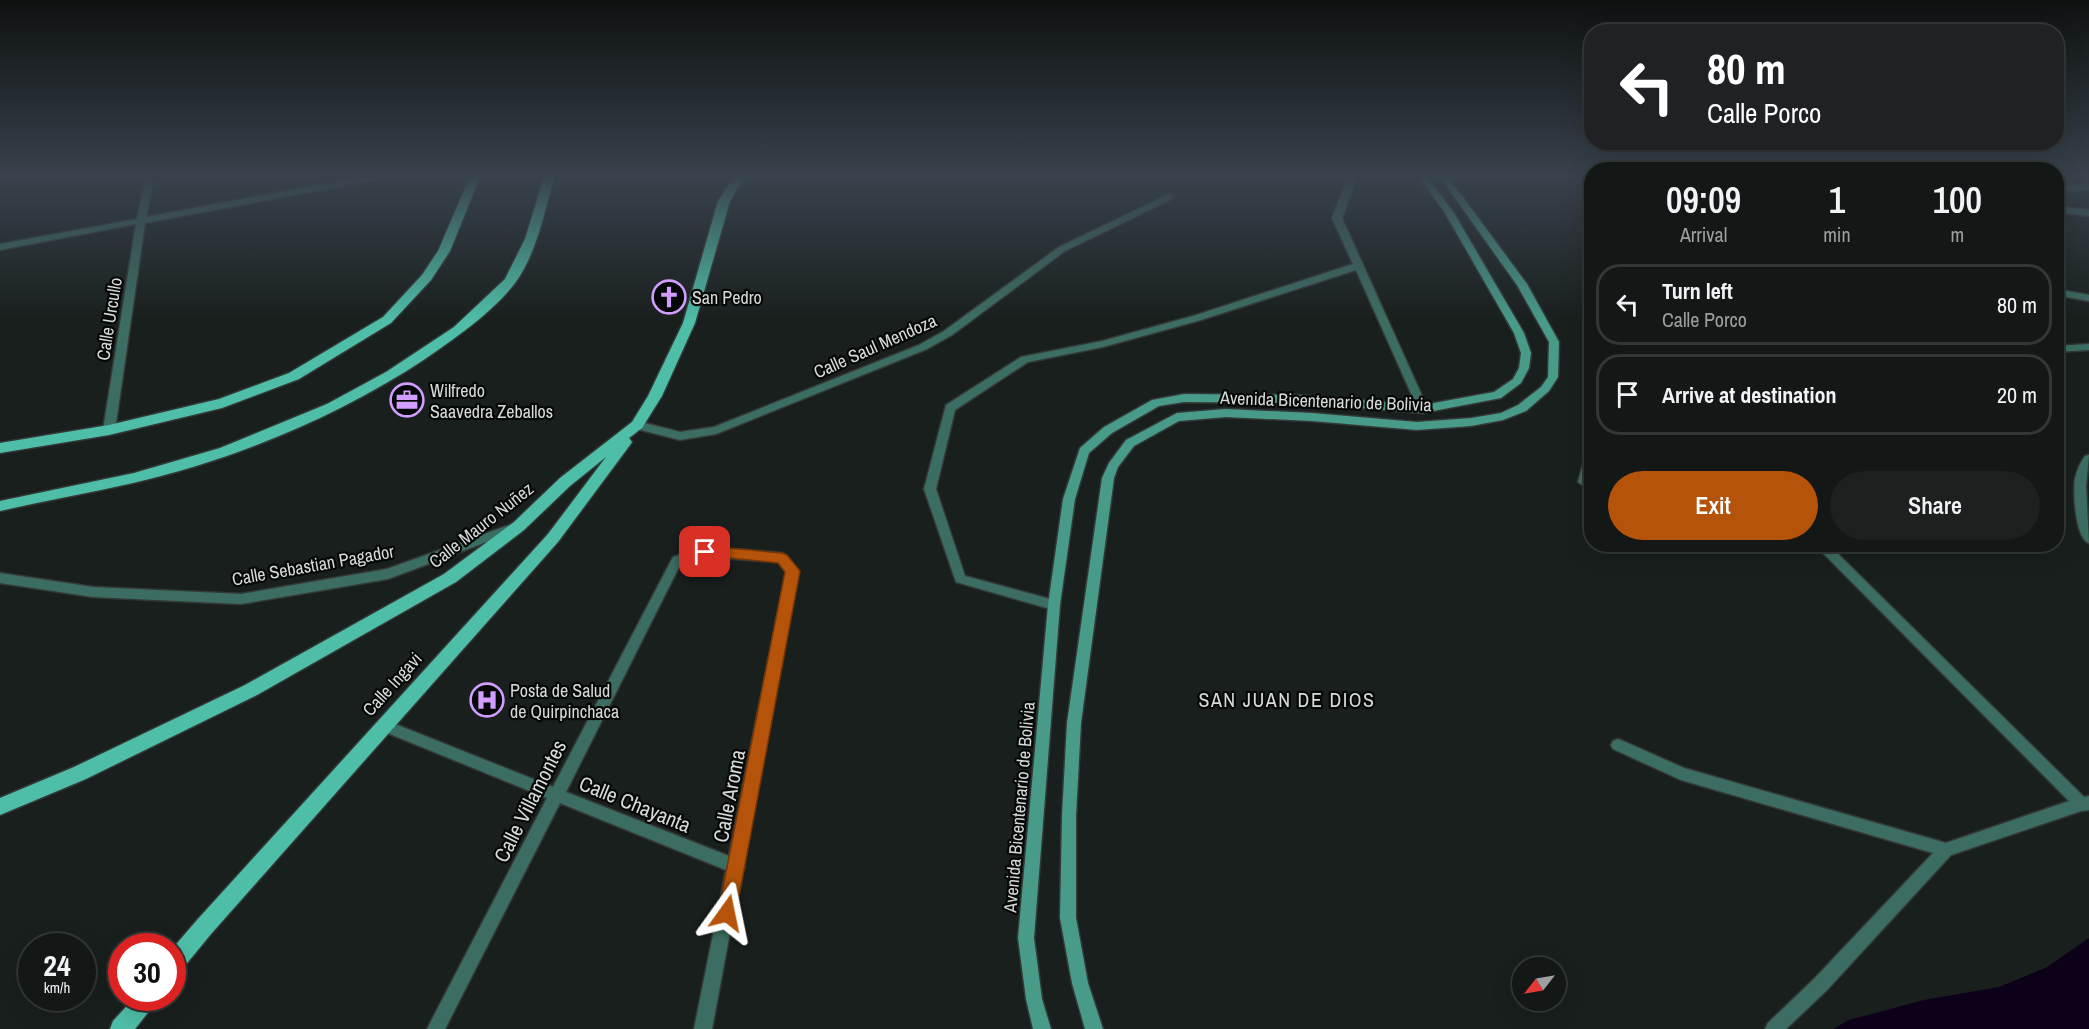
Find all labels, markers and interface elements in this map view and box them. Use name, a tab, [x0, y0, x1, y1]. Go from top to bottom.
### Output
text: 80 m	[1707, 41, 1786, 97]
icon: left	[1608, 48, 1686, 126]
text: Calle Porco	[1707, 95, 1821, 131]
text: 09:09	[1666, 176, 1741, 224]
text: 1	[1829, 176, 1845, 224]
text: 100	[1933, 176, 1982, 224]
text: Arrival	[1680, 221, 1727, 248]
text: min	[1823, 221, 1851, 248]
text: m	[1950, 221, 1964, 248]
street label: Calle Urcullo	[90, 276, 128, 362]
text: Turn left	[1662, 276, 1733, 306]
church icon: San Pedro	[651, 279, 687, 315]
place label: San Pedro	[692, 285, 762, 310]
icon: left	[1611, 288, 1644, 321]
text: 80 m	[1997, 290, 2037, 320]
text: Calle Porco	[1662, 306, 1747, 333]
street label: Calle Saul Mendoza	[810, 308, 940, 384]
place label: Wilfredo Saavedra Zeballos	[430, 378, 553, 424]
icon: arrive	[1611, 378, 1644, 411]
text: Arrive at destination	[1662, 380, 1836, 410]
text: 20 m	[1997, 380, 2037, 410]
office icon: Wilfredo Saavedra Zeballos	[389, 382, 425, 418]
street label: Avenida Bicentenario de Bolivia	[1219, 385, 1432, 417]
button: Exit	[1608, 471, 1818, 540]
button: Share	[1830, 471, 2040, 540]
street label: Calle Mauro Nuñez	[424, 476, 538, 574]
pin	[679, 526, 730, 577]
icon: arrive	[688, 535, 721, 568]
street label: Calle Sebastian Pagador	[230, 538, 396, 592]
street label: Calle Ingavi	[357, 647, 427, 721]
place label: Posta de Salud de Quirpinchaca	[510, 678, 619, 724]
hospital icon: Posta de Salud de Quirpinchaca	[469, 682, 505, 718]
district label: SAN JUAN DE DIOS	[1198, 686, 1376, 713]
street label: Avenida Bicentenario de Bolivia	[997, 701, 1041, 914]
street label: Calle Villamontes	[487, 735, 573, 867]
street label: Calle Aroma	[706, 747, 752, 845]
street label: Calle Chayanta	[575, 769, 695, 840]
position arrow	[695, 881, 759, 945]
speed limit sign: 30	[108, 933, 186, 1011]
text: 24	[43, 945, 71, 985]
north arrow	[1512, 957, 1566, 1011]
map controls	[1512, 957, 1566, 1011]
text: km/h	[44, 977, 70, 998]

